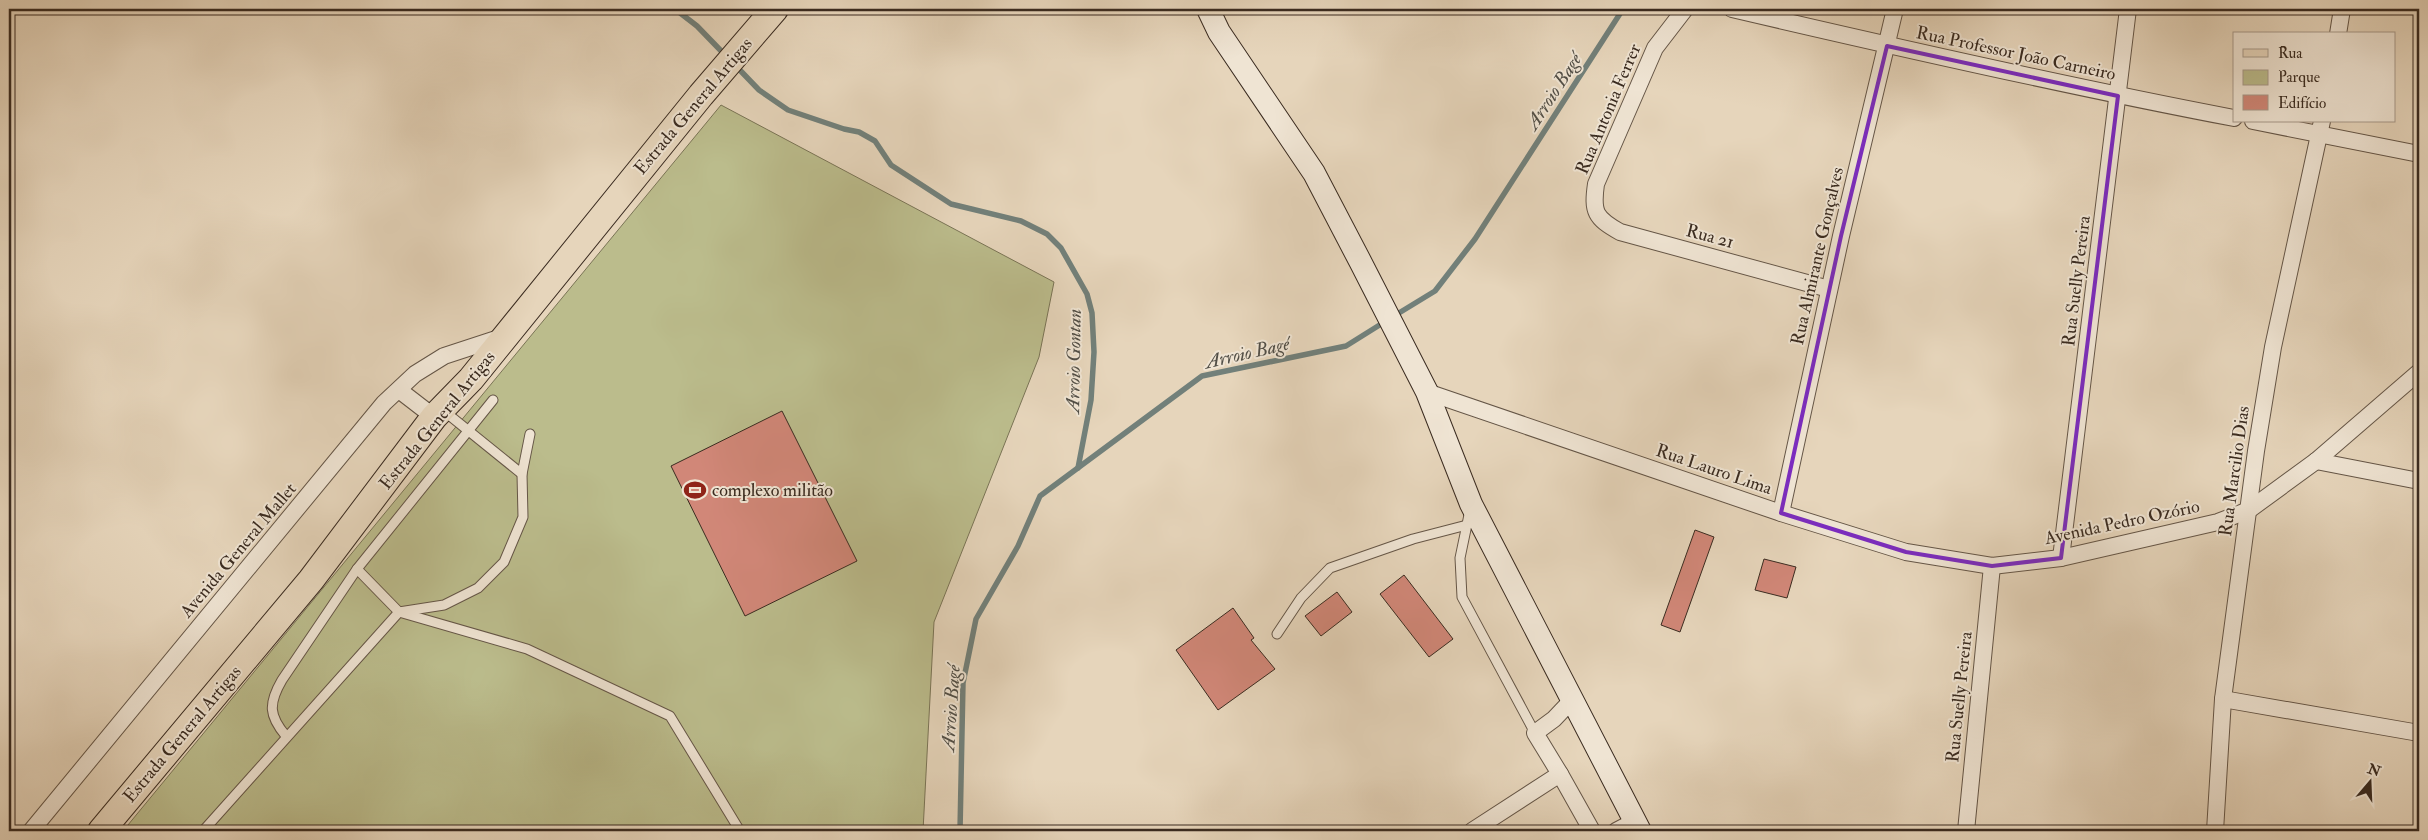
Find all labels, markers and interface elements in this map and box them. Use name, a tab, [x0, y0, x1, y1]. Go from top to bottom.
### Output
street label: Rua Professor João Carneiro	[1914, 21, 2118, 86]
legend	[2233, 32, 2396, 122]
street label: Estrada General Artigas	[629, 33, 758, 180]
street label: Rua Antonia Ferrer	[1571, 40, 1646, 178]
text: Rua	[2278, 44, 2303, 63]
water label: Arroio Bagé	[1519, 46, 1589, 136]
text: Parque	[2278, 68, 2320, 87]
text: Edifício	[2278, 94, 2326, 113]
street label: Rua Almirante Gonçalves	[1786, 165, 1849, 347]
street label: Rua Suelly Pereira	[2057, 214, 2096, 348]
street label: Rua 21	[1683, 219, 1736, 254]
water label: Arroio Gontan	[1061, 309, 1087, 415]
water label: Arroio Bagé	[1201, 331, 1295, 375]
street label: Estrada General Artigas	[374, 346, 501, 495]
street label: Rua Marcilio Dias	[2214, 404, 2255, 538]
street label: Rua Lauro Lima	[1653, 439, 1775, 500]
sports icon: complexo militão	[682, 477, 708, 503]
street label: Avenida General Mallet	[175, 478, 302, 623]
place label: complexo militão	[712, 479, 833, 502]
street label: Avenida Pedro Ozório	[2042, 495, 2202, 550]
street label: Rua Suelly Pereira	[1941, 630, 1978, 764]
street label: Estrada General Artigas	[118, 661, 247, 808]
water label: Arroio Bagé	[936, 661, 966, 754]
north arrow	[2346, 758, 2396, 808]
text: N	[2364, 760, 2383, 780]

